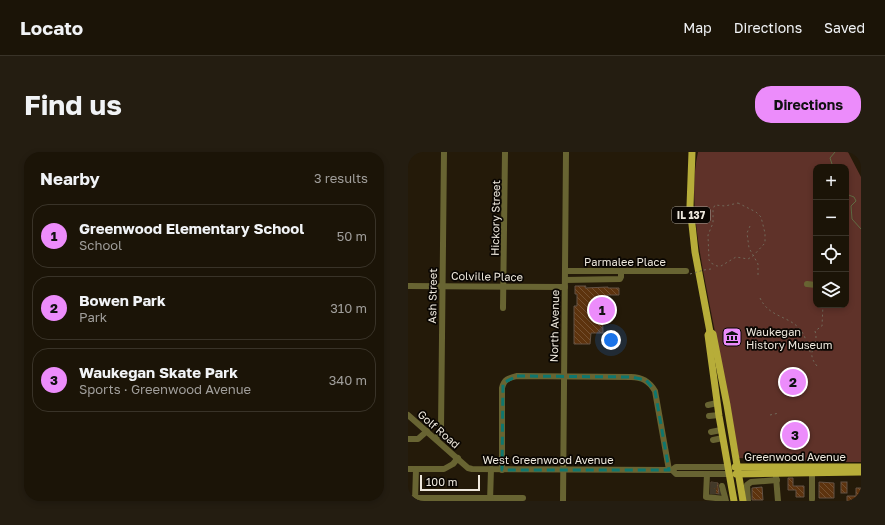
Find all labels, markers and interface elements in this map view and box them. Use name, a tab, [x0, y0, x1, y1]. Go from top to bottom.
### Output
text: Locato	[20, 16, 83, 39]
text: Map	[683, 19, 712, 36]
text: Directions	[734, 19, 802, 36]
text: Saved	[824, 19, 865, 36]
button: Directions	[755, 86, 861, 123]
text: Find us	[24, 88, 122, 121]
map controls	[813, 164, 849, 308]
button: +	[813, 164, 849, 200]
text: Nearby	[40, 168, 100, 189]
text: 3 results	[314, 170, 368, 186]
street label: Hickory Street	[488, 180, 502, 256]
button: −	[813, 200, 849, 236]
road number: IL 137	[672, 207, 710, 223]
text: Greenwood Elementary School	[79, 219, 304, 237]
text: 1	[51, 228, 57, 244]
text: 50 m	[337, 228, 367, 244]
button: locate	[813, 236, 849, 272]
text: School	[79, 237, 122, 253]
street label: Parmalee Place	[584, 255, 666, 268]
street label: Ash Street	[425, 268, 439, 324]
street label: Colville Place	[451, 269, 523, 283]
button: layers	[813, 272, 849, 308]
street label: North Avenue	[547, 290, 561, 362]
text: Bowen Park	[79, 291, 166, 309]
pin: 1	[589, 295, 615, 325]
text: 2	[50, 300, 58, 316]
text: 310 m	[330, 300, 367, 316]
text: Park	[79, 309, 107, 325]
place label: Waukegan History Museum	[746, 325, 832, 351]
museum icon: Waukegan History Museum	[721, 326, 743, 348]
your location	[601, 330, 621, 350]
text: Waukegan Skate Park	[79, 363, 238, 381]
pin: 2	[780, 367, 806, 397]
text: 3	[50, 372, 58, 388]
text: 340 m	[329, 372, 367, 388]
text: Sports · Greenwood Avenue	[79, 381, 251, 397]
street label: Golf Road	[415, 407, 463, 451]
pin: 3	[782, 420, 808, 450]
street label: Greenwood Avenue	[744, 450, 846, 463]
street label: West Greenwood Avenue	[482, 453, 614, 466]
scale bar	[420, 473, 480, 492]
text: 100 m	[426, 475, 457, 488]

